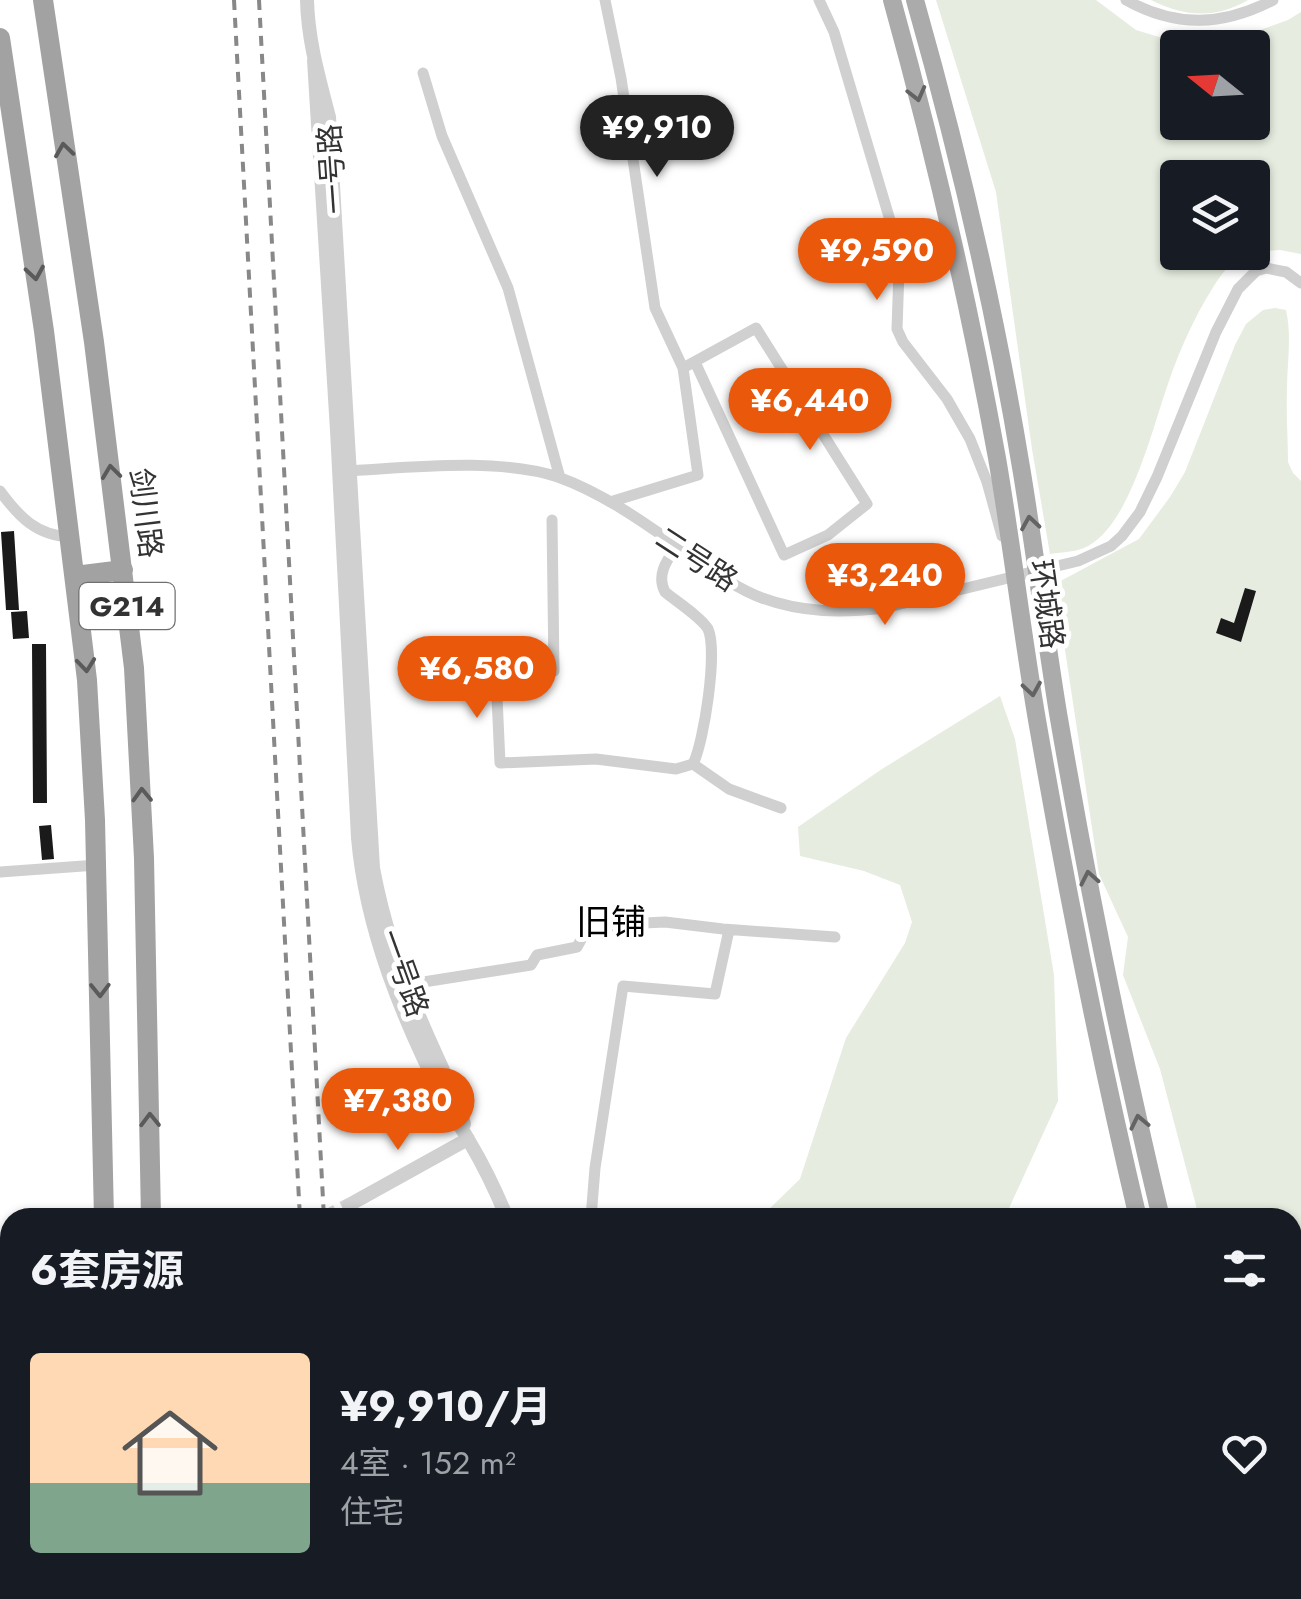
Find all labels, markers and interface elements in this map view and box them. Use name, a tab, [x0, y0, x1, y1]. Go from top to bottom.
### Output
north arrow	[1160, 30, 1270, 140]
map controls	[1160, 30, 1270, 270]
one-way arrow	[906, 85, 927, 102]
pin: ¥9,910	[576, 95, 738, 180]
text: ¥9,910	[602, 104, 712, 150]
street label: 一号路	[307, 123, 357, 215]
one-way arrow	[55, 142, 76, 158]
button: layers	[1160, 160, 1270, 270]
pin: ¥9,590	[796, 218, 958, 303]
text: ¥9,590	[820, 227, 934, 273]
one-way arrow	[24, 265, 45, 282]
pin: ¥6,440	[729, 368, 891, 453]
text: ¥6,440	[750, 377, 870, 423]
one-way arrow	[101, 463, 122, 480]
street label: 剑川路	[119, 466, 173, 560]
one-way arrow	[1020, 515, 1041, 531]
street label: 二号路	[648, 516, 746, 602]
pin: ¥3,240	[804, 543, 966, 628]
text: ¥3,240	[827, 552, 943, 598]
street label: 环城路	[1019, 556, 1075, 652]
road number: G214	[80, 583, 174, 629]
pin: ¥6,580	[396, 636, 558, 721]
text: ¥6,580	[419, 645, 535, 691]
one-way arrow	[74, 657, 96, 673]
one-way arrow	[1021, 681, 1042, 697]
one-way arrow	[131, 787, 152, 803]
one-way arrow	[1079, 870, 1100, 887]
district label: 旧铺	[576, 897, 646, 947]
street label: 一号路	[368, 923, 440, 1023]
one-way arrow	[90, 982, 111, 998]
pin: ¥7,380	[317, 1068, 479, 1153]
text: ¥7,380	[344, 1077, 453, 1123]
one-way arrow	[140, 1112, 161, 1128]
one-way arrow	[1130, 1114, 1151, 1131]
text: 6套房源	[30, 1240, 184, 1301]
icon: filters	[1217, 1241, 1272, 1296]
text: ¥9,910/月	[340, 1376, 552, 1437]
icon: home	[110, 1393, 230, 1513]
icon: heart	[1217, 1426, 1272, 1481]
text: 4室 · 152 m²	[340, 1440, 516, 1486]
text: 住宅	[340, 1489, 404, 1535]

